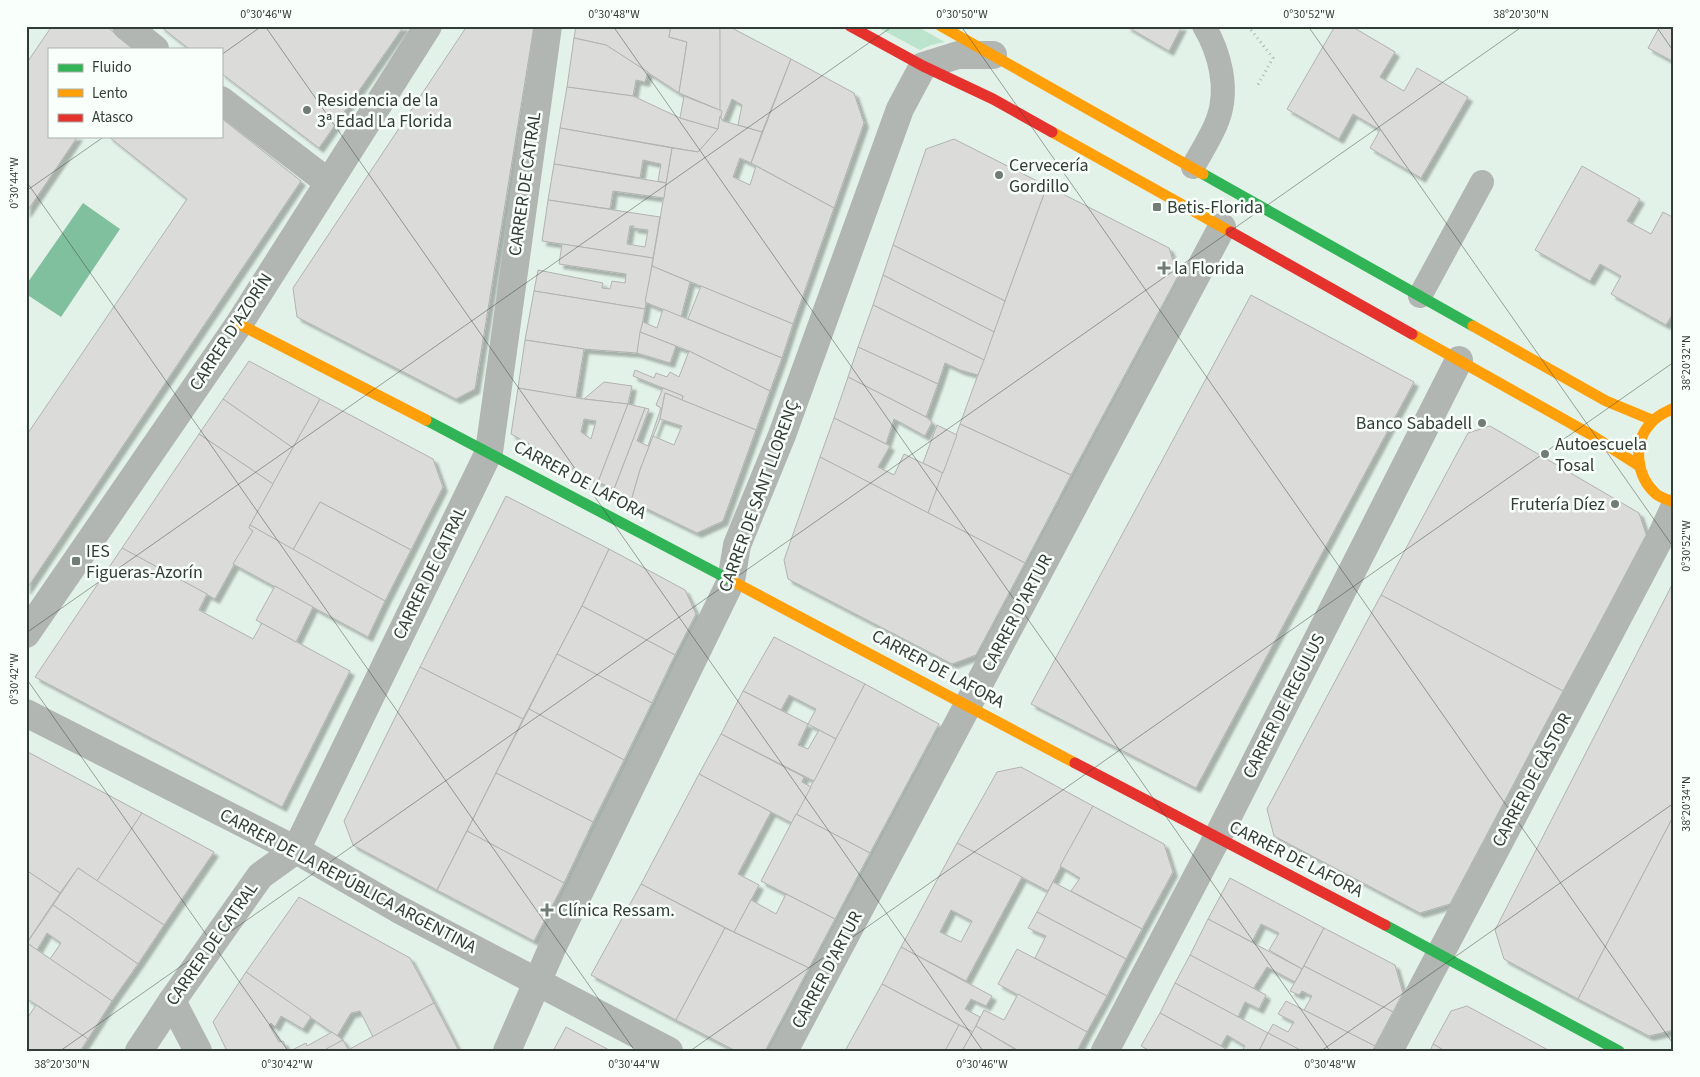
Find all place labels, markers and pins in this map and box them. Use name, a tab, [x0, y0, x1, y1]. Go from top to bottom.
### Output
place label: Residencia de la 3ª Edad La Florida	[317, 88, 452, 134]
marker: Residencia de la 3ª Edad La Florida	[301, 104, 313, 116]
place label: Cervecería Gordillo	[1009, 153, 1089, 199]
marker: Cervecería Gordillo	[993, 169, 1005, 181]
place label: Betis-Florida	[1167, 195, 1263, 220]
marker: Betis-Florida	[1151, 201, 1163, 213]
place label: la Florida	[1174, 256, 1244, 281]
marker: la Florida	[1158, 262, 1170, 274]
place label: Banco Sabadell	[1356, 411, 1472, 436]
marker: Banco Sabadell	[1476, 417, 1488, 429]
place label: Autoescuela Tosal	[1555, 432, 1647, 478]
marker: Autoescuela Tosal	[1539, 448, 1551, 460]
place label: Frutería Díez	[1510, 492, 1605, 517]
marker: Frutería Díez	[1609, 498, 1621, 510]
place label: IES Figueras-Azorín	[86, 539, 203, 585]
marker: IES Figueras-Azorín	[70, 555, 82, 567]
place label: Clínica Ressam.	[558, 898, 675, 923]
marker: Clínica Ressam.	[540, 903, 554, 917]

